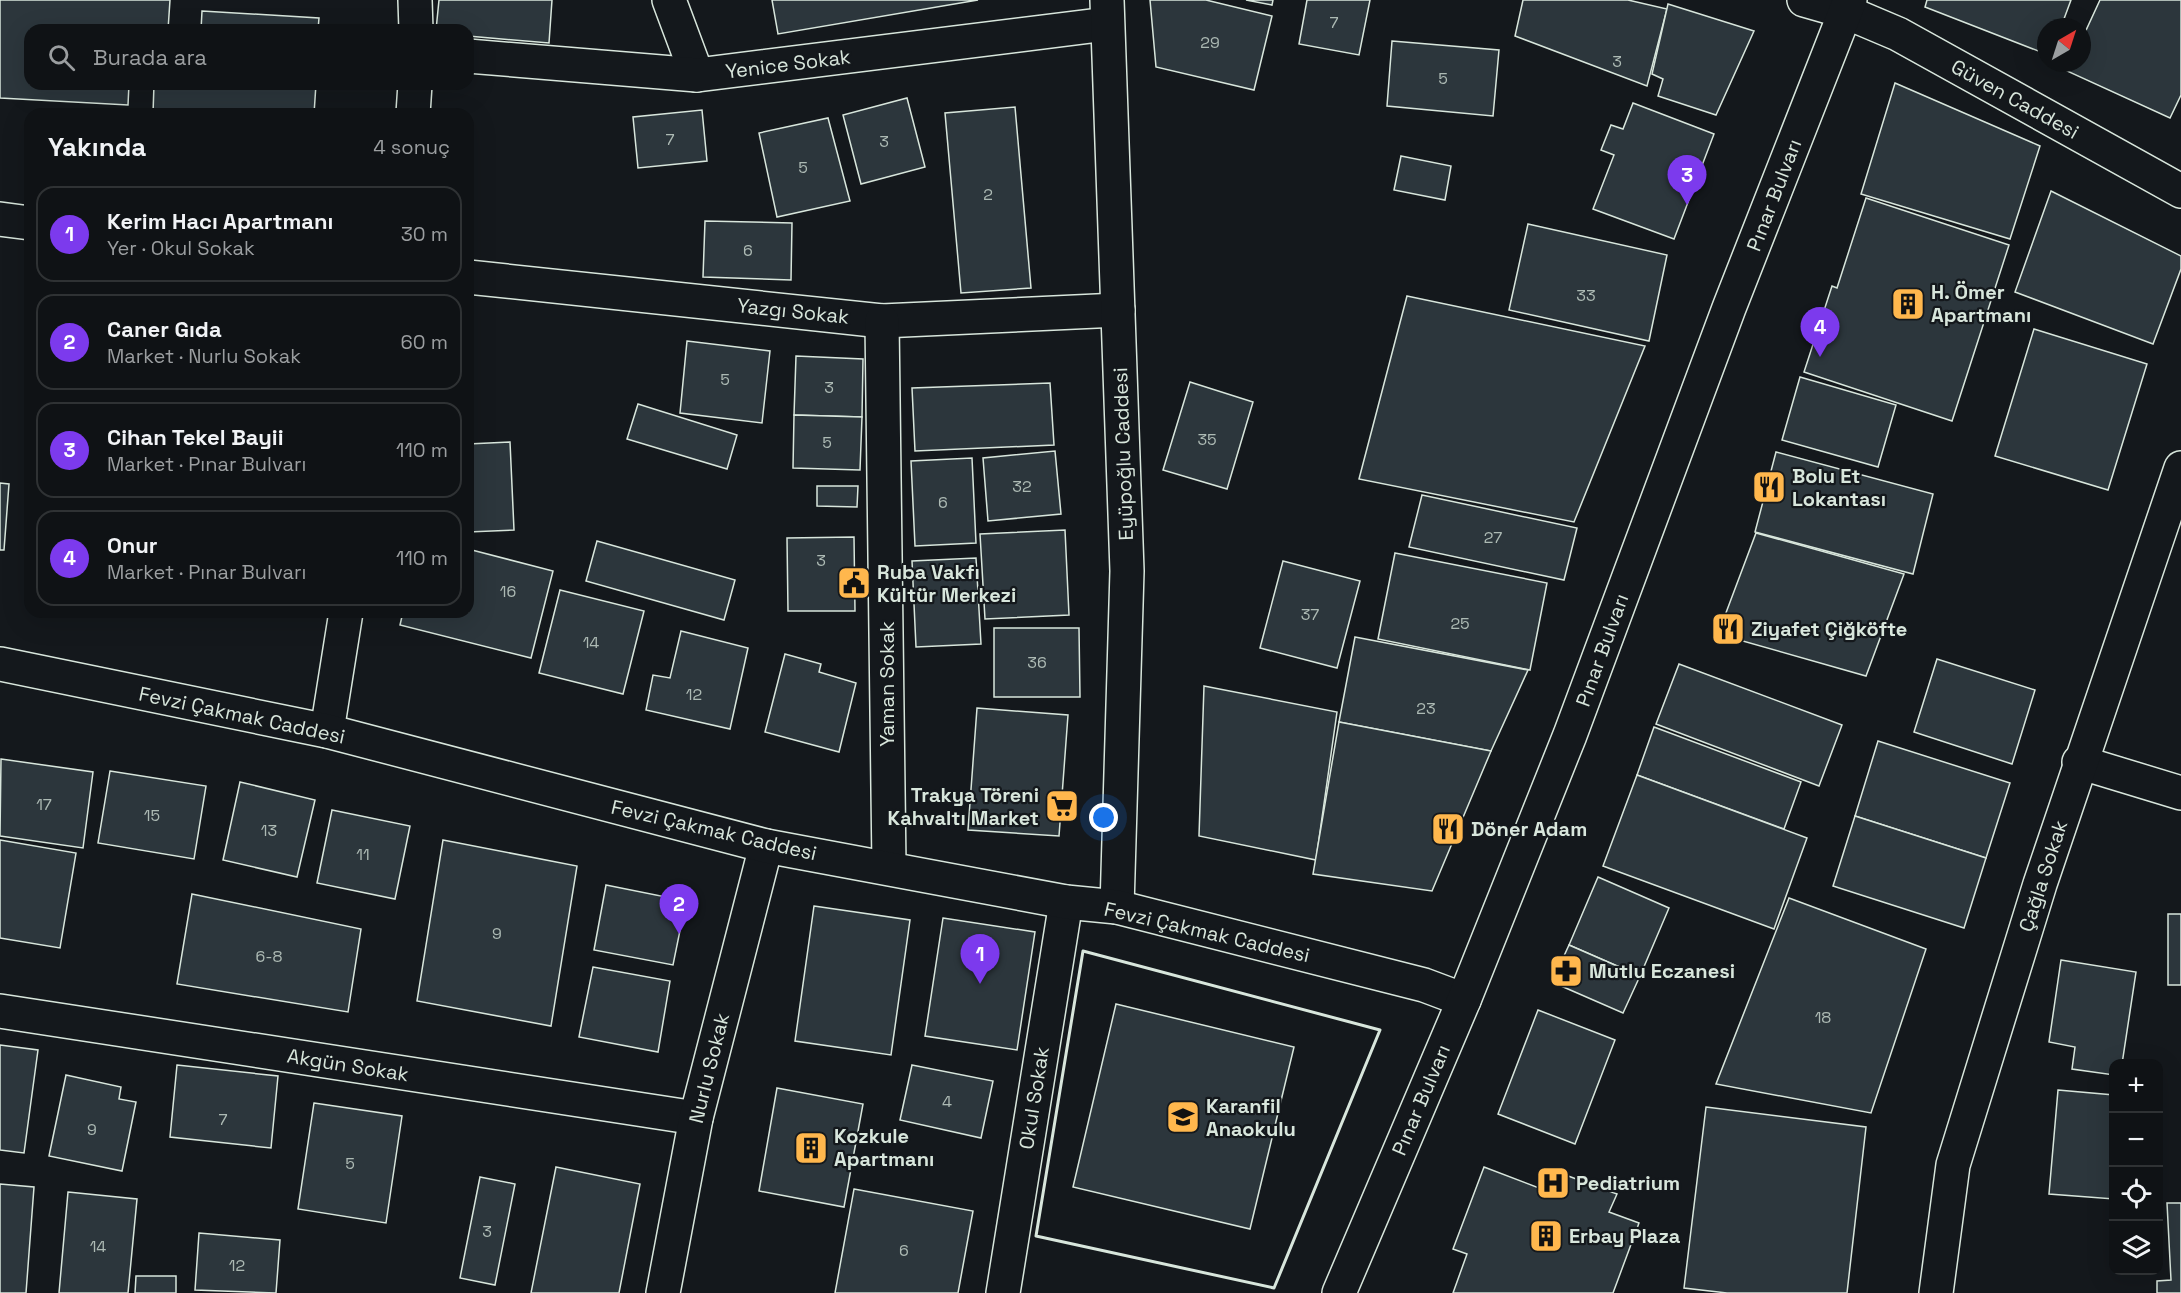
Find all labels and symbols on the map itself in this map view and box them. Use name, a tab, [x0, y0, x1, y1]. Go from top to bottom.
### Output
house number: 7	[1329, 12, 1339, 33]
north arrow	[2037, 18, 2091, 72]
house number: 29	[1200, 32, 1220, 53]
street label: Yenice Sokak	[724, 43, 852, 85]
house number: 3	[1612, 51, 1622, 72]
street label: Güven Caddesi	[1947, 53, 2083, 145]
house number: 5	[1438, 68, 1448, 89]
house number: 7	[665, 129, 675, 150]
house number: 3	[879, 131, 889, 152]
street label: Pınar Bulvarı	[1741, 135, 1807, 255]
pin: 3	[1668, 156, 1706, 205]
house number: 5	[798, 157, 808, 178]
house number: 2	[983, 184, 993, 205]
house number: 6	[743, 240, 753, 261]
place label: H. Ömer Apartmanı	[1931, 279, 2031, 328]
house number: 33	[1576, 285, 1596, 306]
building icon: H. Ömer Apartmanı	[1890, 286, 1926, 322]
street label: Yazgı Sokak	[736, 292, 850, 330]
pin: 4	[1800, 308, 1840, 357]
street label: Eyüpoğlu Caddesi	[1107, 367, 1139, 541]
house number: 5	[720, 369, 730, 390]
house number: 3	[824, 377, 834, 398]
house number: 35	[1197, 429, 1217, 450]
house number: 5	[822, 432, 832, 453]
place label: Bolu Et Lokantası	[1792, 463, 1886, 512]
restaurant icon: Bolu Et Lokantası	[1751, 469, 1787, 505]
house number: 32	[1012, 476, 1032, 497]
house number: 6	[938, 492, 948, 513]
house number: 27	[1484, 527, 1502, 548]
house number: 3	[816, 550, 826, 571]
place label: Ruba Vakfı Kültür Merkezi	[877, 559, 1016, 608]
public building icon: Ruba Vakfı Kültür Merkezi	[836, 565, 872, 601]
house number: 16	[500, 581, 516, 602]
street label: Pınar Bulvarı	[1570, 590, 1634, 710]
house number: 37	[1301, 604, 1319, 625]
restaurant icon: Ziyafet Çiğköfte	[1710, 611, 1746, 647]
house number: 25	[1450, 613, 1470, 634]
place label: Ziyafet Çiğköfte	[1751, 616, 1907, 642]
street label: Yaman Sokak	[874, 621, 900, 747]
house number: 14	[583, 632, 599, 653]
house number: 36	[1027, 652, 1047, 673]
street label: Fevzi Çakmak Caddesi	[137, 680, 347, 750]
house number: 12	[686, 684, 702, 705]
house number: 23	[1416, 698, 1436, 719]
place label: Trakya Töreni Kahvaltı Market	[888, 782, 1039, 831]
supermarket icon: Trakya Töreni Kahvaltı Market	[1044, 788, 1080, 824]
house number: 17	[36, 794, 52, 815]
street label: Fevzi Çakmak Caddesi	[609, 794, 819, 866]
your location	[1089, 803, 1118, 832]
house number: 15	[144, 805, 160, 826]
restaurant icon: Döner Adam	[1430, 811, 1466, 847]
place label: Döner Adam	[1471, 816, 1587, 842]
street label: Çağla Sokak	[2013, 817, 2073, 935]
house number: 13	[261, 820, 277, 841]
house number: 11	[356, 844, 370, 865]
pin: 2	[660, 884, 698, 934]
street label: Fevzi Çakmak Caddesi	[1102, 896, 1312, 968]
house number: 9	[492, 923, 502, 944]
pin: 1	[960, 934, 1000, 984]
house number: 6-8	[255, 946, 283, 967]
pharmacy icon: Mutlu Eczanesi	[1548, 953, 1584, 989]
place label: Mutlu Eczanesi	[1589, 958, 1735, 984]
house number: 18	[1815, 1007, 1831, 1028]
street label: Nurlu Sokak	[683, 1010, 735, 1126]
street label: Pınar Bulvarı	[1386, 1041, 1456, 1159]
street label: Akgün Sokak	[285, 1043, 411, 1087]
street label: Okul Sokak	[1013, 1044, 1055, 1151]
house number: 4	[942, 1091, 952, 1112]
place label: Karanfil Anaokulu	[1206, 1093, 1296, 1142]
school or university icon: Karanfil Anaokulu	[1165, 1099, 1201, 1135]
house number: 7	[218, 1109, 228, 1130]
house number: 9	[87, 1119, 97, 1140]
place label: Kozkule Apartmanı	[834, 1123, 934, 1172]
building icon: Kozkule Apartmanı	[793, 1130, 829, 1166]
house number: 5	[345, 1153, 355, 1174]
hospital icon: Pediatrium	[1535, 1165, 1571, 1201]
place label: Pediatrium	[1576, 1170, 1680, 1196]
building icon: Erbay Plaza	[1528, 1218, 1564, 1254]
house number: 3	[482, 1221, 492, 1242]
place label: Erbay Plaza	[1569, 1223, 1681, 1249]
house number: 14	[90, 1236, 106, 1257]
house number: 6	[899, 1240, 909, 1261]
house number: 12	[229, 1255, 245, 1276]

